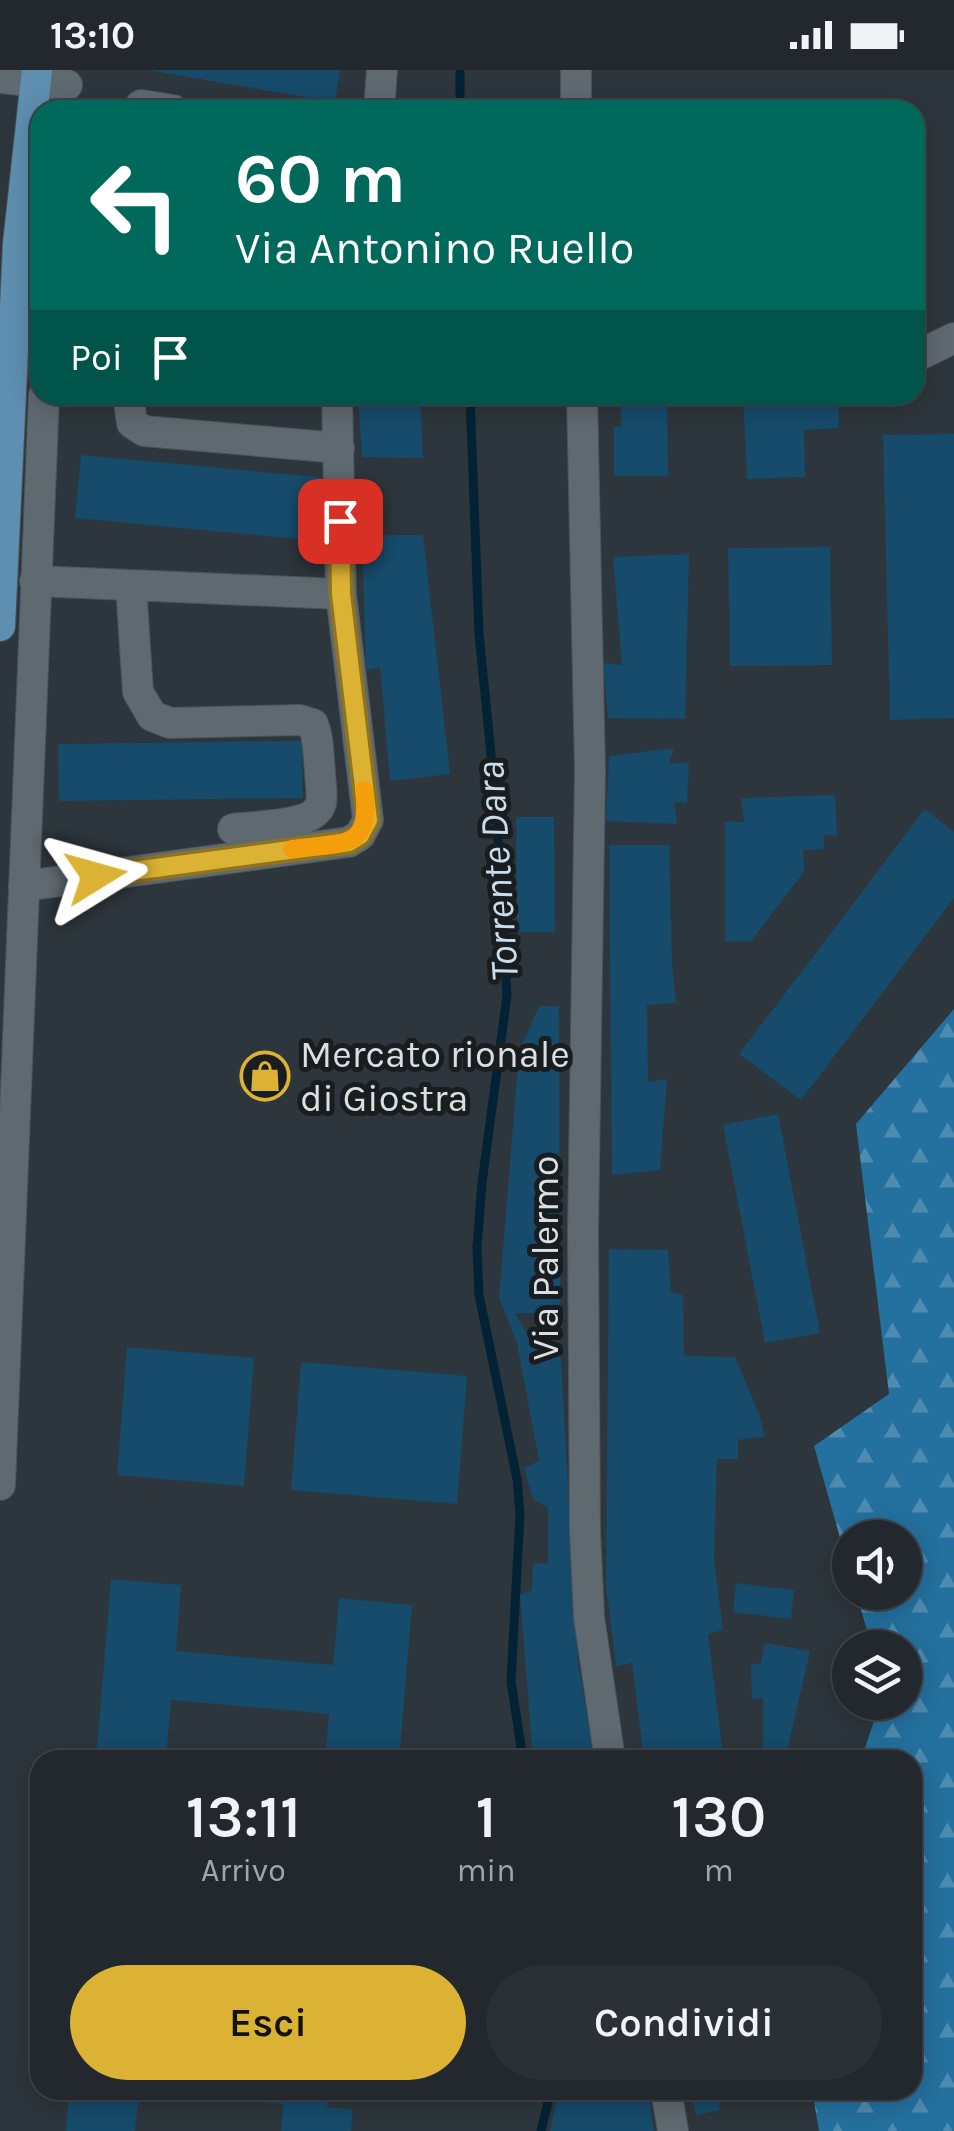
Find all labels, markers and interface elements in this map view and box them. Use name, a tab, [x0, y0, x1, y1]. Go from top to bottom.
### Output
text: 13:10	[50, 13, 135, 58]
text: 60 m	[235, 138, 406, 220]
icon: left	[70, 140, 200, 270]
text: Via Antonino Ruello	[235, 222, 634, 274]
icon: arrive	[143, 330, 198, 385]
text: Poi	[70, 335, 123, 380]
pin	[298, 479, 383, 564]
icon: arrive	[313, 494, 368, 549]
water label: Torrente Dara	[466, 759, 528, 983]
position arrow	[44, 824, 148, 928]
place label: Mercato rionale di Giostra	[300, 1032, 570, 1121]
shop icon: Mercato rionale di Giostra	[239, 1050, 291, 1102]
street label: Via Palermo	[523, 1156, 568, 1360]
map controls	[832, 1520, 922, 1720]
button: sound	[832, 1520, 922, 1610]
button: layers	[832, 1630, 922, 1720]
text: 13:11	[186, 1782, 301, 1852]
text: 1	[476, 1782, 497, 1852]
text: 130	[671, 1782, 766, 1852]
text: Arrivo	[201, 1852, 286, 1889]
text: min	[457, 1852, 515, 1889]
text: m	[704, 1852, 734, 1889]
button: Esci	[70, 1965, 466, 2080]
button: Condividi	[486, 1965, 882, 2080]

